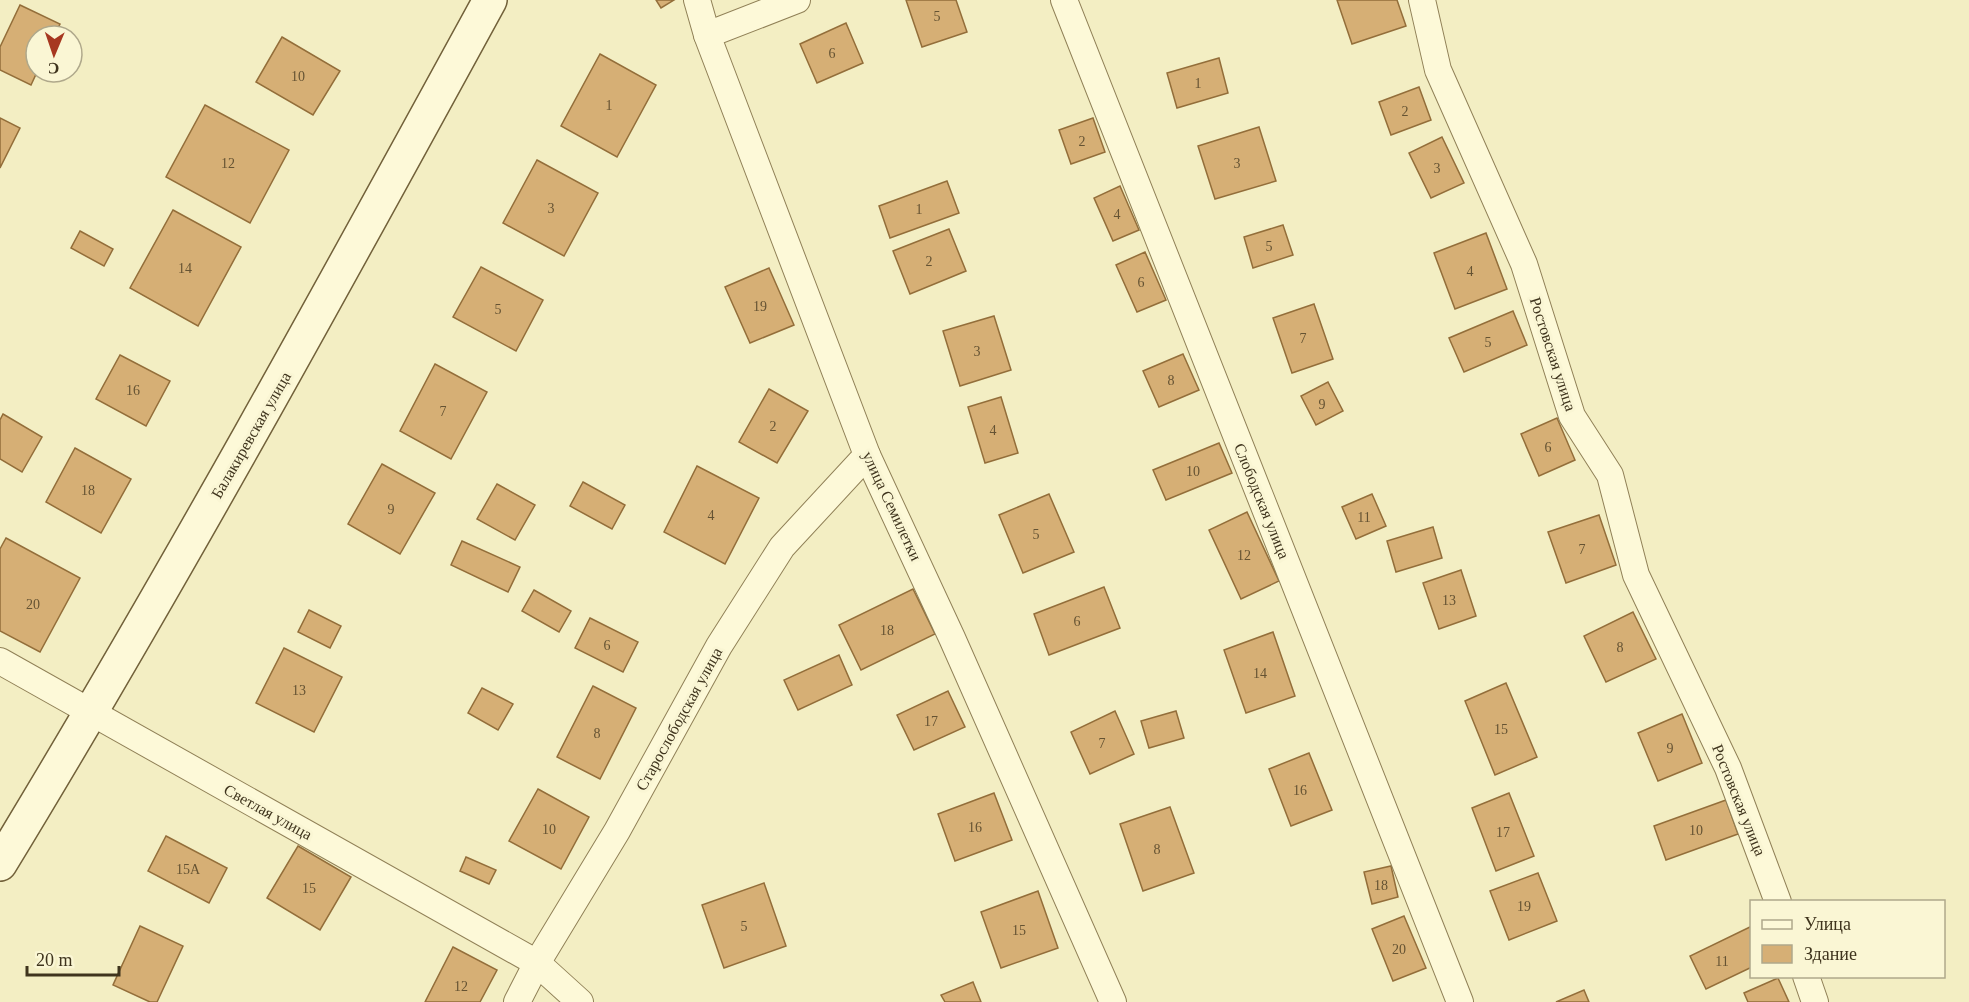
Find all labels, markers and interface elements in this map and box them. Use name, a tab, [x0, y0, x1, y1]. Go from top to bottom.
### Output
house number: 5	[934, 9, 941, 24]
north arrow	[24, 24, 84, 84]
house number: 6	[829, 46, 836, 61]
text: С	[47, 60, 60, 77]
house number: 10	[291, 69, 305, 84]
house number: 1	[1195, 76, 1202, 91]
house number: 1	[606, 98, 613, 113]
house number: 2	[1402, 104, 1409, 119]
house number: 2	[1079, 134, 1086, 149]
house number: 12	[221, 156, 235, 171]
house number: 3	[1234, 156, 1241, 171]
house number: 3	[1434, 161, 1441, 176]
house number: 3	[548, 201, 555, 216]
house number: 1	[916, 202, 923, 217]
house number: 4	[1114, 207, 1121, 222]
house number: 5	[1266, 239, 1273, 254]
house number: 2	[926, 254, 933, 269]
house number: 14	[178, 261, 192, 276]
house number: 4	[1467, 264, 1474, 279]
house number: 6	[1138, 275, 1145, 290]
street label: Ростовская улица	[1526, 295, 1579, 413]
house number: 19	[753, 299, 767, 314]
house number: 5	[495, 302, 502, 317]
house number: 7	[1300, 331, 1307, 346]
house number: 5	[1485, 335, 1492, 350]
house number: 3	[974, 344, 981, 359]
street label: Балакиревская улица	[208, 369, 295, 502]
house number: 8	[1168, 373, 1175, 388]
house number: 16	[126, 383, 140, 398]
house number: 9	[1319, 397, 1326, 412]
house number: 7	[440, 404, 447, 419]
house number: 2	[770, 419, 777, 434]
house number: 4	[990, 423, 997, 438]
house number: 6	[1545, 440, 1552, 455]
street label: Слободская улица	[1230, 441, 1293, 562]
street label: улица Семилетки	[858, 449, 925, 564]
house number: 10	[1186, 464, 1200, 479]
house number: 18	[81, 483, 95, 498]
house number: 9	[388, 502, 395, 517]
house number: 4	[708, 508, 715, 523]
house number: 11	[1357, 510, 1371, 525]
house number: 5	[1033, 527, 1040, 542]
house number: 7	[1579, 542, 1586, 557]
house number: 12	[1237, 548, 1251, 563]
house number: 13	[1442, 593, 1456, 608]
house number: 20	[26, 597, 40, 612]
house number: 6	[1074, 614, 1081, 629]
house number: 18	[880, 623, 894, 638]
house number: 6	[604, 638, 611, 653]
house number: 8	[1617, 640, 1624, 655]
street label: Старослободская улица	[633, 645, 726, 794]
house number: 14	[1253, 666, 1267, 681]
house number: 13	[292, 683, 306, 698]
house number: 17	[924, 714, 938, 729]
house number: 15	[1494, 722, 1508, 737]
house number: 8	[594, 726, 601, 741]
house number: 7	[1099, 736, 1106, 751]
house number: 9	[1667, 741, 1674, 756]
street label: Ростовская улица	[1708, 742, 1769, 859]
street label: Светлая улица	[221, 781, 315, 844]
house number: 16	[1293, 783, 1307, 798]
house number: 16	[968, 820, 982, 835]
house number: 10	[542, 822, 556, 837]
house number: 10	[1689, 823, 1703, 838]
house number: 17	[1496, 825, 1510, 840]
house number: 8	[1154, 842, 1161, 857]
house number: 15А	[176, 862, 201, 877]
house number: 18	[1374, 878, 1388, 893]
house number: 15	[302, 881, 316, 896]
house number: 19	[1517, 899, 1531, 914]
legend	[1750, 900, 1945, 978]
text: Улица	[1804, 914, 1851, 934]
house number: 5	[741, 919, 748, 934]
house number: 15	[1012, 923, 1026, 938]
scale bar	[27, 939, 118, 977]
house number: 20	[1392, 942, 1406, 957]
text: Здание	[1804, 944, 1857, 964]
text: 20 m	[36, 950, 73, 970]
house number: 11	[1715, 954, 1729, 969]
house number: 12	[454, 979, 468, 994]

